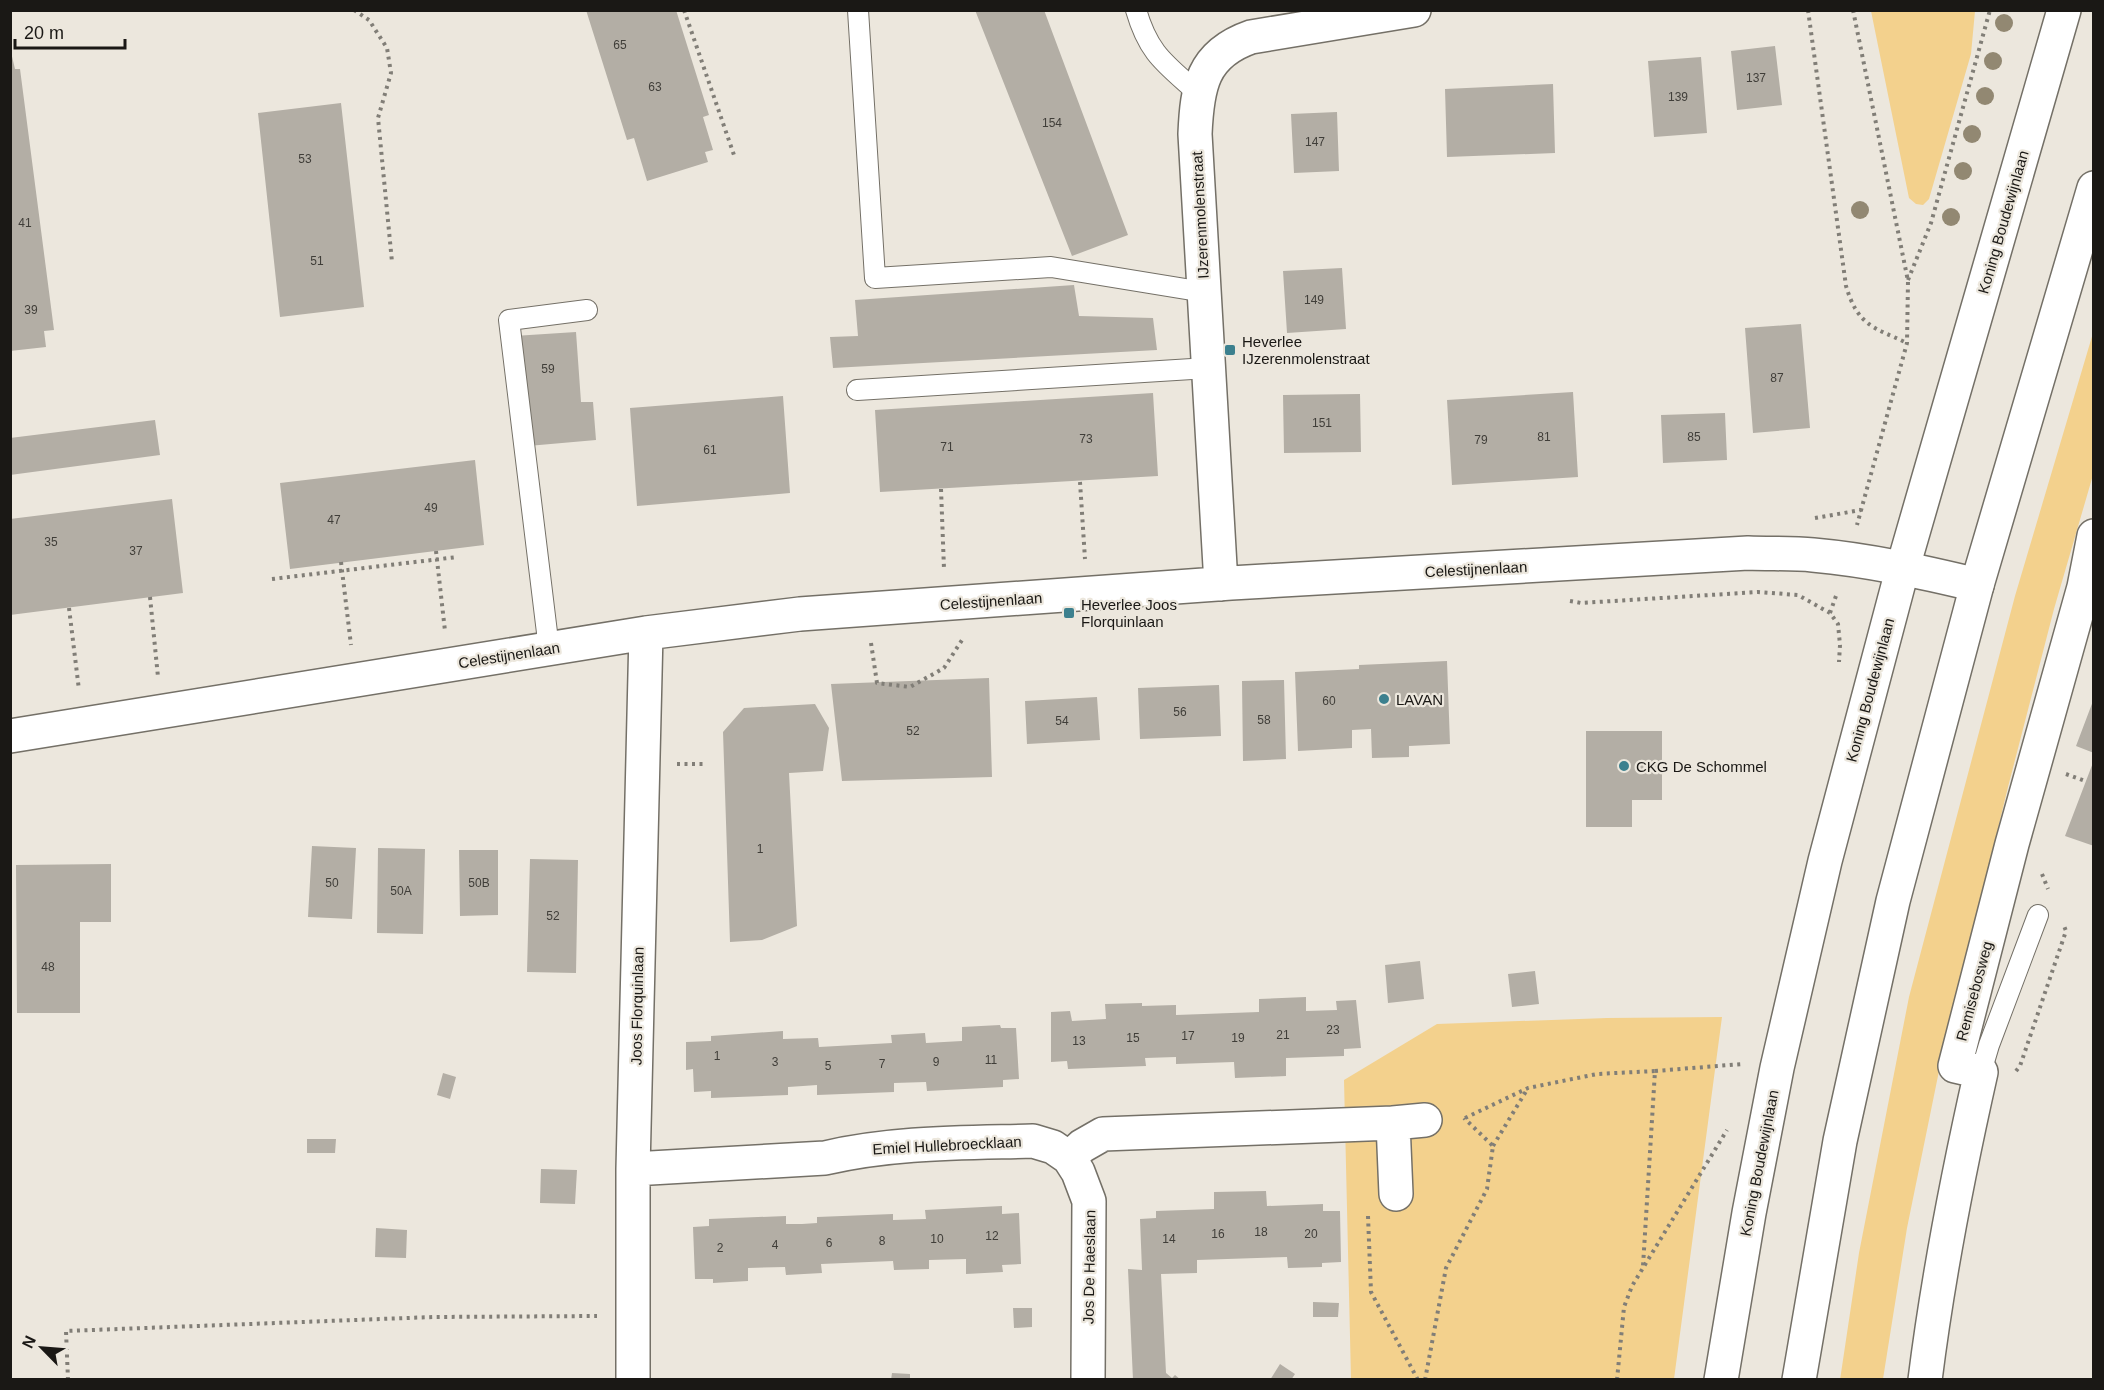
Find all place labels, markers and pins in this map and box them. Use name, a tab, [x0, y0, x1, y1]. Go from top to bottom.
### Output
place label: Heverlee IJzerenmolenstraat	[1242, 333, 1370, 367]
marker: Heverlee IJzerenmolenstraat	[1223, 343, 1237, 357]
place label: Heverlee Joos Florquinlaan	[1081, 596, 1177, 630]
marker: Heverlee Joos Florquinlaan	[1062, 606, 1076, 620]
place label: LAVAN	[1396, 691, 1443, 708]
marker: LAVAN	[1377, 692, 1391, 706]
place label: CKG De Schommel	[1636, 758, 1767, 775]
marker: CKG De Schommel	[1617, 759, 1631, 773]

